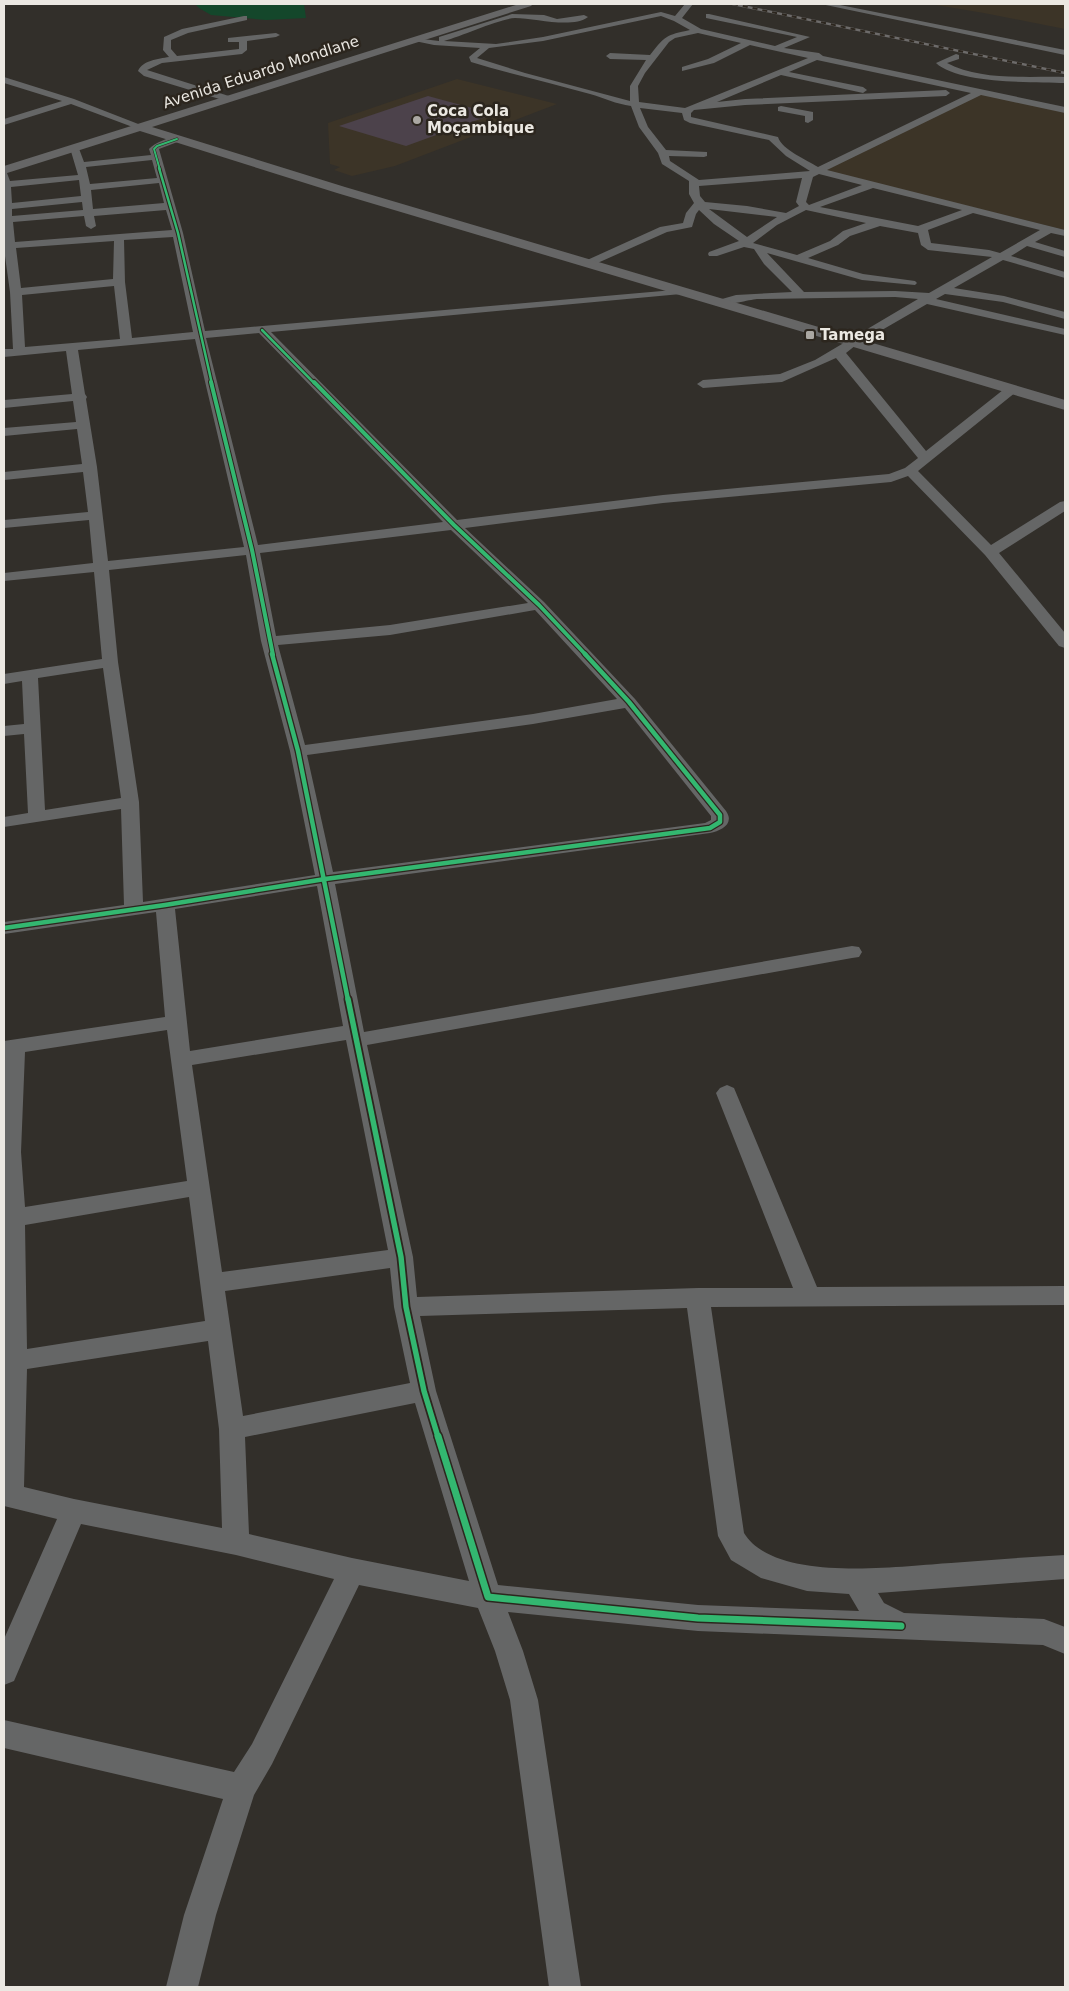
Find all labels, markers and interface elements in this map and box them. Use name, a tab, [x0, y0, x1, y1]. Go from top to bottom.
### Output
street label: Avenida Eduardo Mondlane	[161, 32, 361, 112]
place label: Coca Cola Moçambique	[427, 102, 534, 137]
marker: Coca Cola Moçambique	[411, 114, 423, 126]
place label: Tamega	[820, 326, 885, 344]
marker: Tamega	[804, 329, 816, 341]

